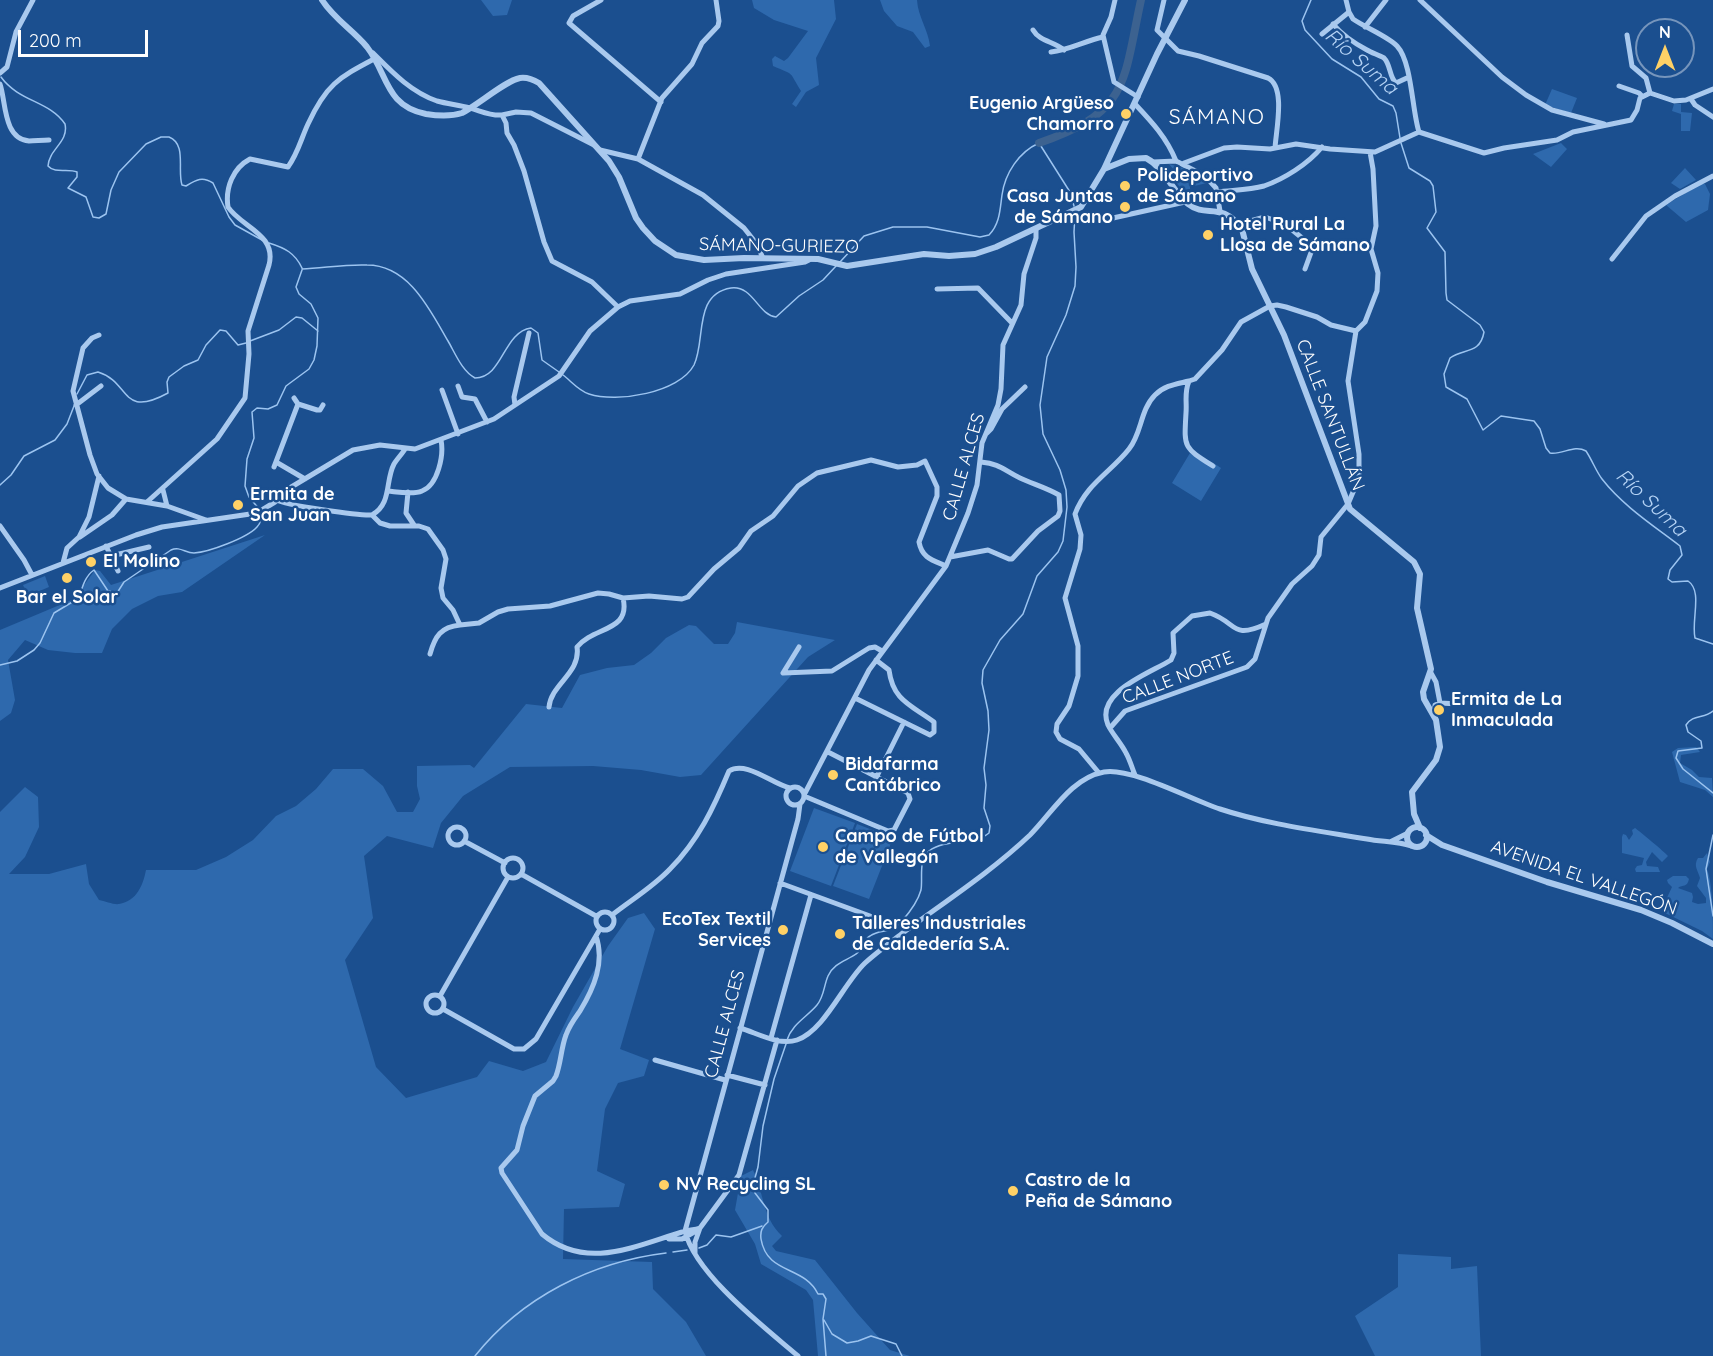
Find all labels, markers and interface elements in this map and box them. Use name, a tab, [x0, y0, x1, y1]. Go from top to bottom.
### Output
scale bar	[21, 18, 152, 56]
north arrow	[1635, 18, 1695, 78]
text: N	[1659, 22, 1671, 42]
water label: Río Suma	[1320, 24, 1402, 100]
text: 200 m	[29, 29, 82, 52]
place label: Eugenio Argüeso Chamorro	[969, 93, 1114, 136]
district label: SÁMANO	[1169, 105, 1265, 131]
marker: Eugenio Argüeso Chamorro	[1119, 107, 1133, 121]
place label: Polideportivo de Sámano	[1137, 165, 1253, 207]
marker: Polideportivo de Sámano	[1118, 179, 1132, 193]
place label: Casa Juntas de Sámano	[1007, 186, 1113, 228]
marker: Casa Juntas de Sámano	[1118, 200, 1132, 214]
place label: Hotel Rural La Llosa de Sámano	[1220, 214, 1370, 256]
marker: Hotel Rural La Llosa de Sámano	[1201, 228, 1215, 242]
street label: SÁMANO-GURIEZO	[699, 234, 859, 258]
street label: CALLE SANTULLÁN	[1291, 336, 1369, 494]
street label: CALLE ALCES	[938, 411, 990, 523]
water label: Río Suma	[1611, 464, 1691, 542]
place label: Ermita de San Juan	[250, 484, 335, 526]
marker: Ermita de San Juan	[231, 498, 245, 512]
place label: El Molino	[103, 551, 180, 573]
marker: El Molino	[84, 555, 98, 569]
marker: Bar el Solar	[60, 571, 74, 585]
place label: Bar el Solar	[16, 587, 118, 609]
street label: CALLE NORTE	[1119, 647, 1237, 709]
place label: Ermita de La Inmaculada	[1451, 689, 1562, 732]
marker: Ermita de La Inmaculada	[1432, 703, 1446, 717]
place label: Bidafarma Cantábrico	[845, 754, 941, 796]
marker: Bidafarma Cantábrico	[826, 768, 840, 782]
place label: Campo de Fútbol de Vallegón	[835, 826, 984, 868]
street label: AVENIDA EL VALLEGÓN	[1488, 836, 1680, 920]
marker: Campo de Fútbol de Vallegón	[816, 840, 830, 854]
place label: EcoTex Textil Services	[662, 909, 771, 952]
place label: Talleres Industriales de Caldedería S.A.	[852, 913, 1026, 956]
marker: EcoTex Textil Services	[776, 923, 790, 937]
marker: Talleres Industriales de Caldedería S.A.	[833, 927, 847, 941]
street label: CALLE ALCES	[700, 968, 750, 1080]
place label: Castro de la Peña de Sámano	[1025, 1170, 1172, 1212]
place label: NV Recycling SL	[676, 1174, 816, 1196]
marker: NV Recycling SL	[657, 1178, 671, 1192]
marker: Castro de la Peña de Sámano	[1006, 1184, 1020, 1198]

